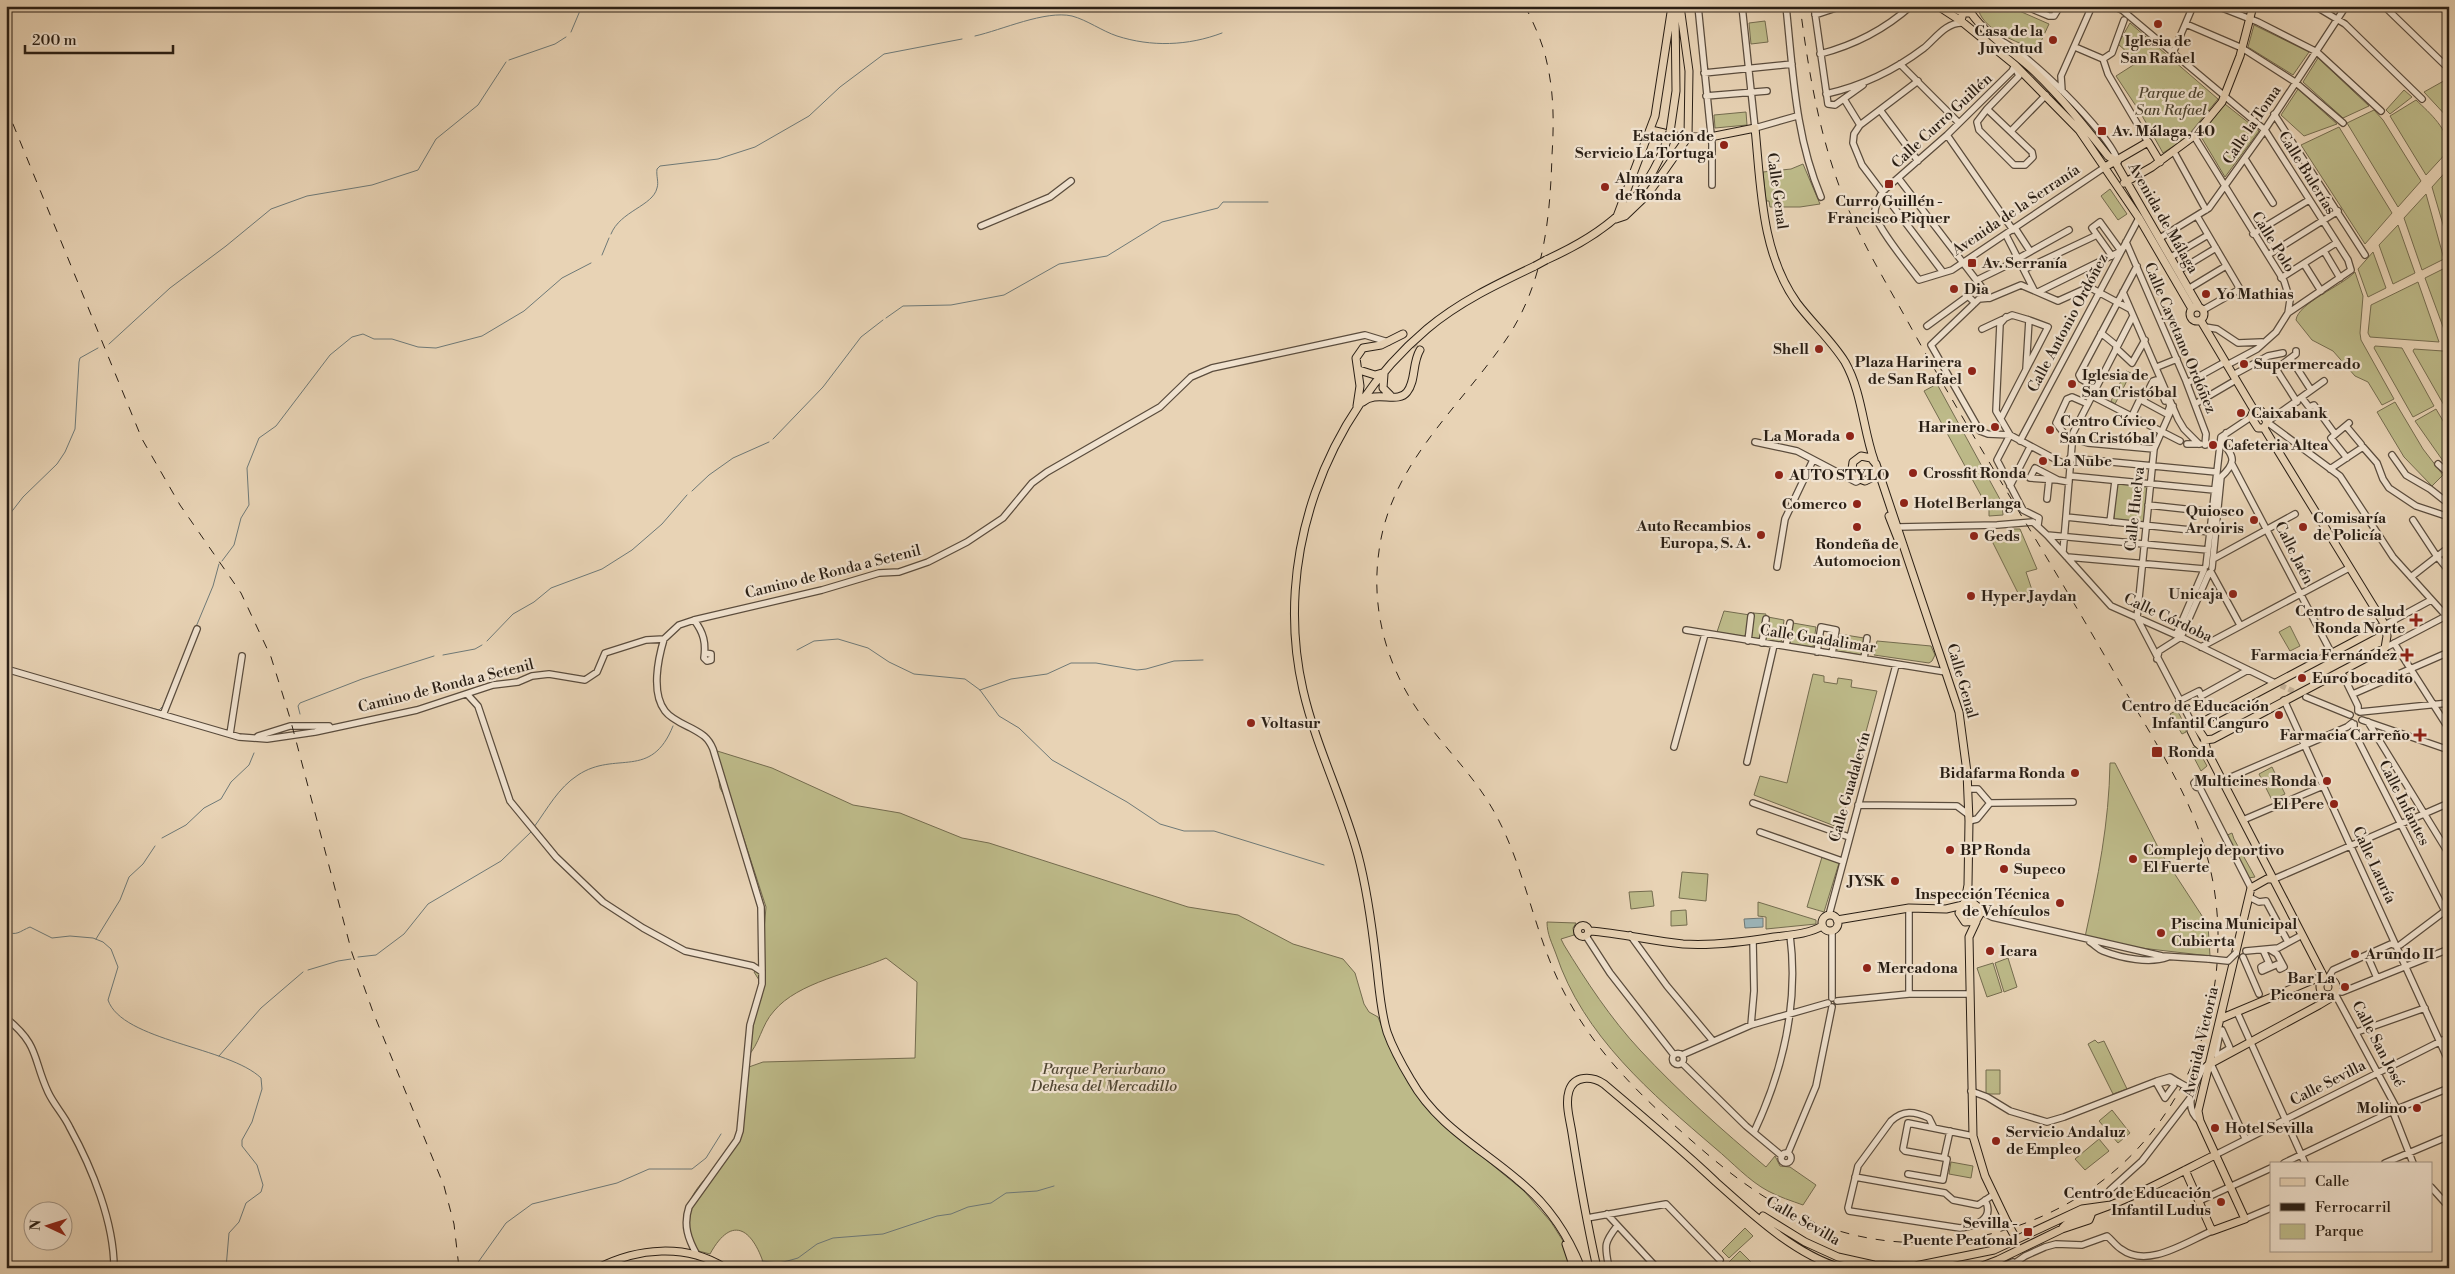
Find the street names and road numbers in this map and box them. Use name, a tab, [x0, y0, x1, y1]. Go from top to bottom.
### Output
street label: Calle Curro Guillén	[1888, 69, 1996, 173]
street label: Calle la Toma	[2219, 82, 2286, 168]
street label: Calle Bulerías	[2274, 128, 2340, 218]
street label: Calle Genal	[1762, 152, 1792, 231]
street label: Avenida de Málaga	[2123, 158, 2203, 277]
street label: Avenida de la Serranía	[1948, 160, 2084, 260]
street label: Calle Polo	[2247, 208, 2299, 276]
street label: Calle Antonio Ordóñez	[2023, 250, 2113, 396]
street label: Calle Cayetano Ordóñez	[2140, 260, 2220, 416]
street label: Calle Huelva	[2121, 465, 2149, 552]
street label: Calle Jaén	[2270, 518, 2318, 588]
street label: Camino de Ronda a Setenil	[743, 541, 923, 603]
street label: Calle Córdoba	[2121, 589, 2216, 647]
street label: Calle Guadalimar	[1759, 620, 1878, 658]
street label: Calle Genal	[1942, 641, 1982, 721]
street label: Camino de Ronda a Setenil	[356, 655, 536, 717]
street label: Calle Guadalevín	[1825, 730, 1875, 844]
street label: Calle Infantes	[2374, 757, 2434, 849]
street label: Calle Lauría	[2348, 823, 2400, 907]
street label: Avenida Victoria	[2179, 985, 2223, 1100]
street label: Calle San José	[2347, 998, 2409, 1090]
street label: Calle Sevilla	[2287, 1056, 2369, 1110]
street label: Calle Sevilla	[1763, 1192, 1844, 1250]

